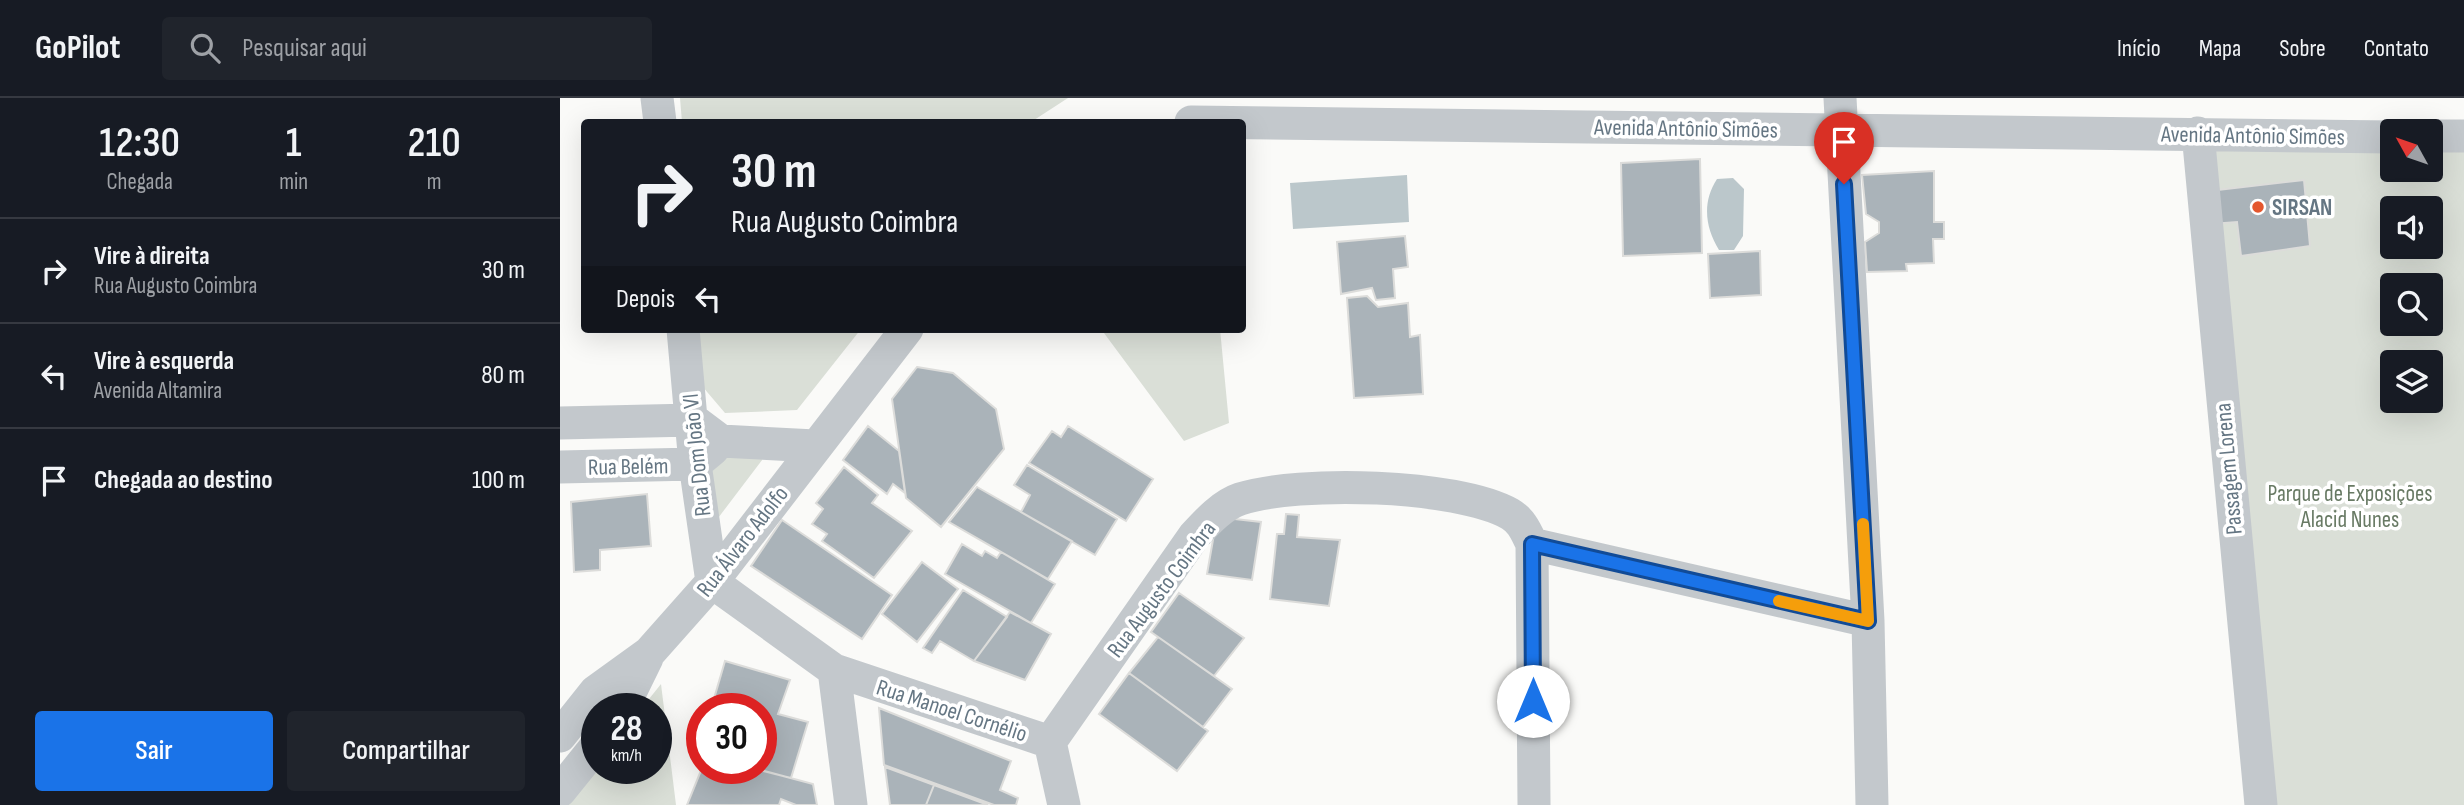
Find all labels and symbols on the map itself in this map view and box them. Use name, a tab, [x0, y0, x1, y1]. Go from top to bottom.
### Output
pin	[1814, 112, 1874, 184]
street label: Avenida Antônio Simões	[1593, 113, 1778, 145]
north arrow	[2380, 119, 2443, 182]
street label: Avenida Antônio Simões	[2160, 120, 2345, 152]
place label: SIRSAN	[2272, 194, 2332, 222]
marker: SIRSAN	[2250, 199, 2266, 215]
street label: Rua Dom João VI	[677, 392, 717, 518]
street label: Passagem Lorena	[2209, 402, 2249, 536]
street label: Rua Belém	[588, 452, 669, 482]
park label: Parque de Exposições Alacid Nunes	[2268, 480, 2432, 534]
street label: Rua Álvaro Adolfo	[691, 481, 795, 603]
street label: Rua Augusto Coimbra	[1101, 516, 1222, 663]
position arrow	[1496, 664, 1570, 738]
street label: Rua Manoel Cornélio	[873, 673, 1030, 748]
speed limit sign: 30	[686, 693, 777, 784]

